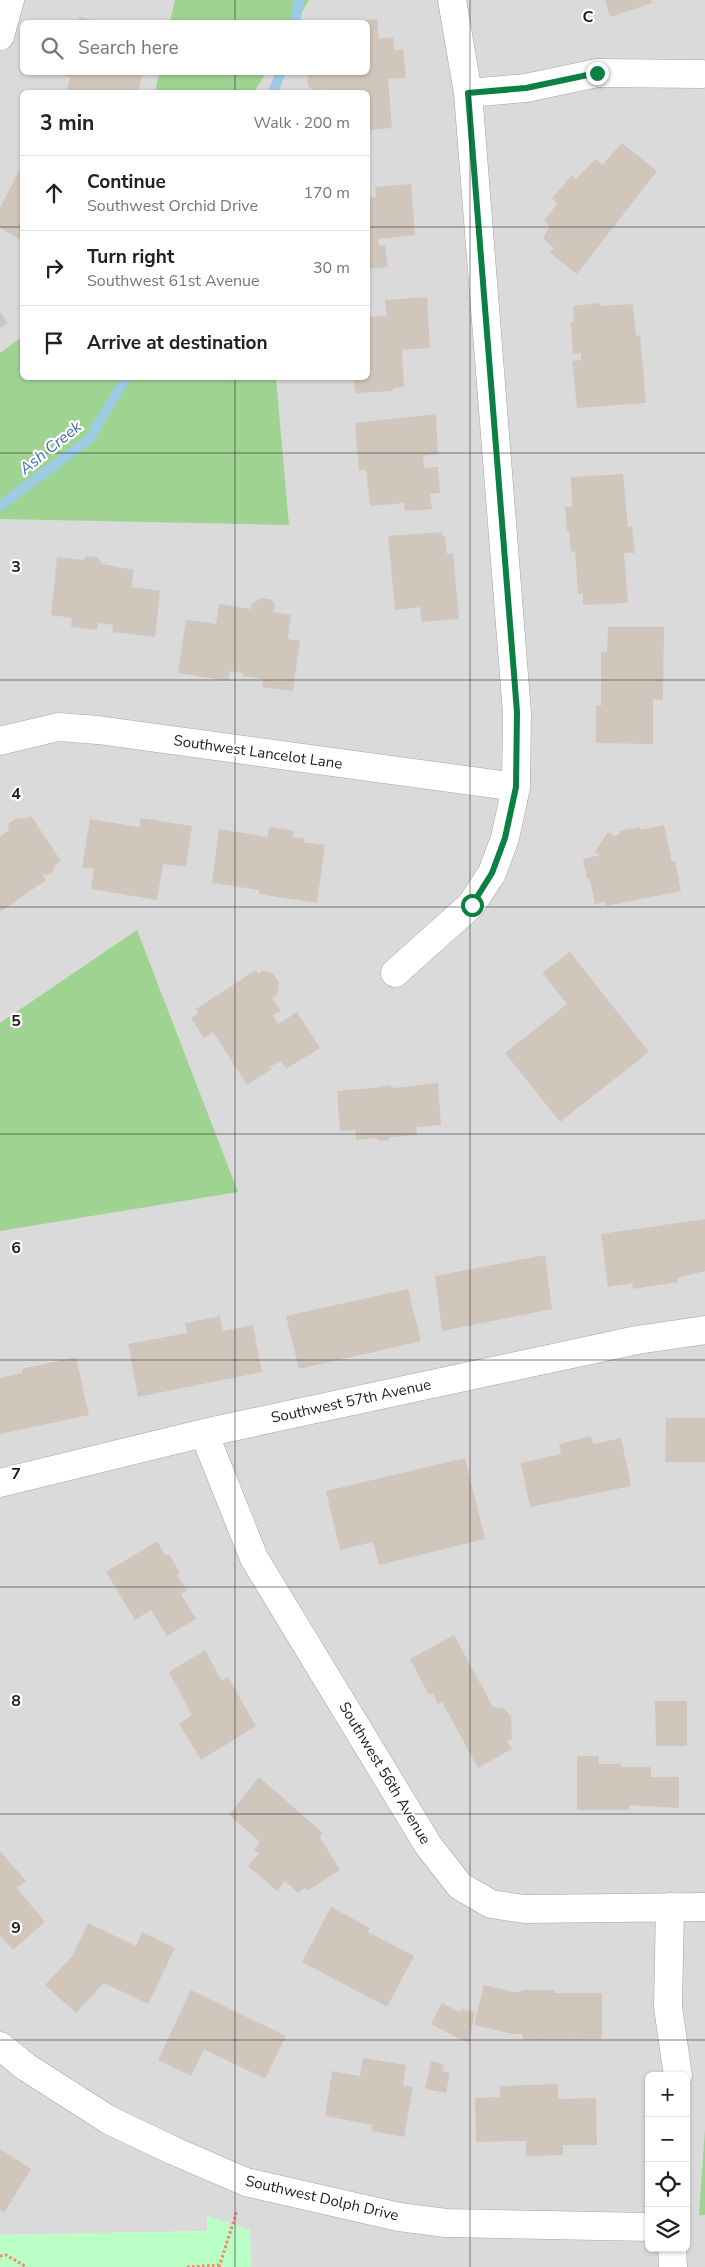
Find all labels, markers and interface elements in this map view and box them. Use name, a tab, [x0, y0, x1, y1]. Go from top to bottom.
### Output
text: C	[583, 6, 594, 28]
search box	[20, 20, 370, 75]
icon: search	[38, 34, 66, 62]
text: Search here	[78, 35, 179, 61]
route end	[586, 62, 609, 85]
text: 3 min	[40, 109, 94, 137]
text: Walk · 200 m	[254, 112, 350, 134]
text: Continue	[87, 169, 166, 195]
icon: ahead	[40, 179, 68, 207]
text: 170 m	[303, 182, 350, 204]
text: Southwest Orchid Drive	[87, 195, 258, 217]
text: Turn right	[87, 244, 174, 270]
icon: right	[40, 254, 68, 282]
text: 30 m	[313, 257, 350, 279]
text: Southwest 61st Avenue	[87, 270, 259, 292]
icon: arrive	[40, 329, 68, 357]
text: Arrive at destination	[87, 330, 268, 356]
water label: Ash Creek	[14, 415, 87, 480]
text: 3	[11, 556, 21, 578]
street label: Southwest Lancelot Lane	[172, 730, 344, 774]
text: 4	[11, 783, 21, 805]
route start	[461, 894, 484, 917]
text: 5	[11, 1010, 21, 1032]
text: 6	[11, 1237, 21, 1259]
street label: Southwest 57th Avenue	[269, 1374, 433, 1428]
text: 7	[11, 1463, 21, 1485]
text: 8	[11, 1690, 21, 1712]
street label: Southwest 56th Avenue	[334, 1698, 436, 1848]
text: 9	[11, 1917, 21, 1939]
map controls	[645, 2072, 690, 2252]
button: +	[645, 2072, 690, 2117]
button: −	[645, 2117, 690, 2162]
button: locate	[645, 2162, 690, 2207]
street label: Southwest Dolph Drive	[243, 2171, 401, 2225]
button: layers	[645, 2207, 690, 2252]

